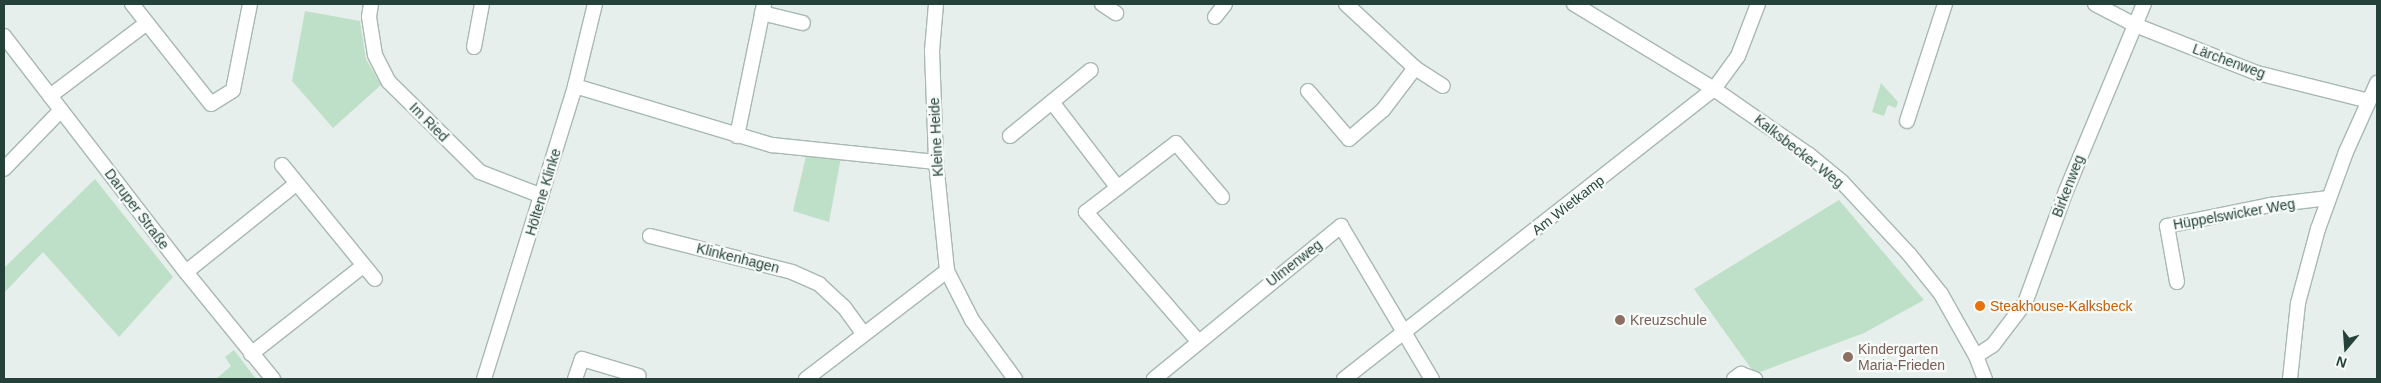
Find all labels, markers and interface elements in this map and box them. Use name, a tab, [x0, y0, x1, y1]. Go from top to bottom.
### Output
street label: Lärchenweg	[2190, 40, 2268, 82]
street label: Kleine Heide	[926, 97, 946, 177]
street label: Im Ried	[406, 99, 452, 145]
street label: Kalksbecker Weg	[1751, 111, 1847, 191]
street label: Höltene Klinke	[522, 146, 564, 238]
street label: Birkenweg	[2048, 152, 2088, 220]
street label: Daruper Straße	[101, 165, 173, 253]
street label: Am Wietkamp	[1529, 172, 1607, 238]
street label: Hüppelswicker Weg	[2172, 195, 2296, 233]
street label: Ulmenweg	[1263, 236, 1325, 290]
street label: Klinkenhagen	[695, 240, 781, 276]
place label: Steakhouse-Kalksbeck	[1990, 298, 2132, 314]
marker: Steakhouse-Kalksbeck	[1974, 300, 1986, 312]
place label: Kreuzschule	[1630, 312, 1707, 328]
marker: Kreuzschule	[1614, 314, 1626, 326]
north arrow	[2321, 323, 2371, 373]
place label: Kindergarten Maria-Frieden	[1858, 341, 1945, 374]
marker: Kindergarten Maria-Frieden	[1842, 351, 1854, 363]
text: N	[2334, 353, 2349, 371]

